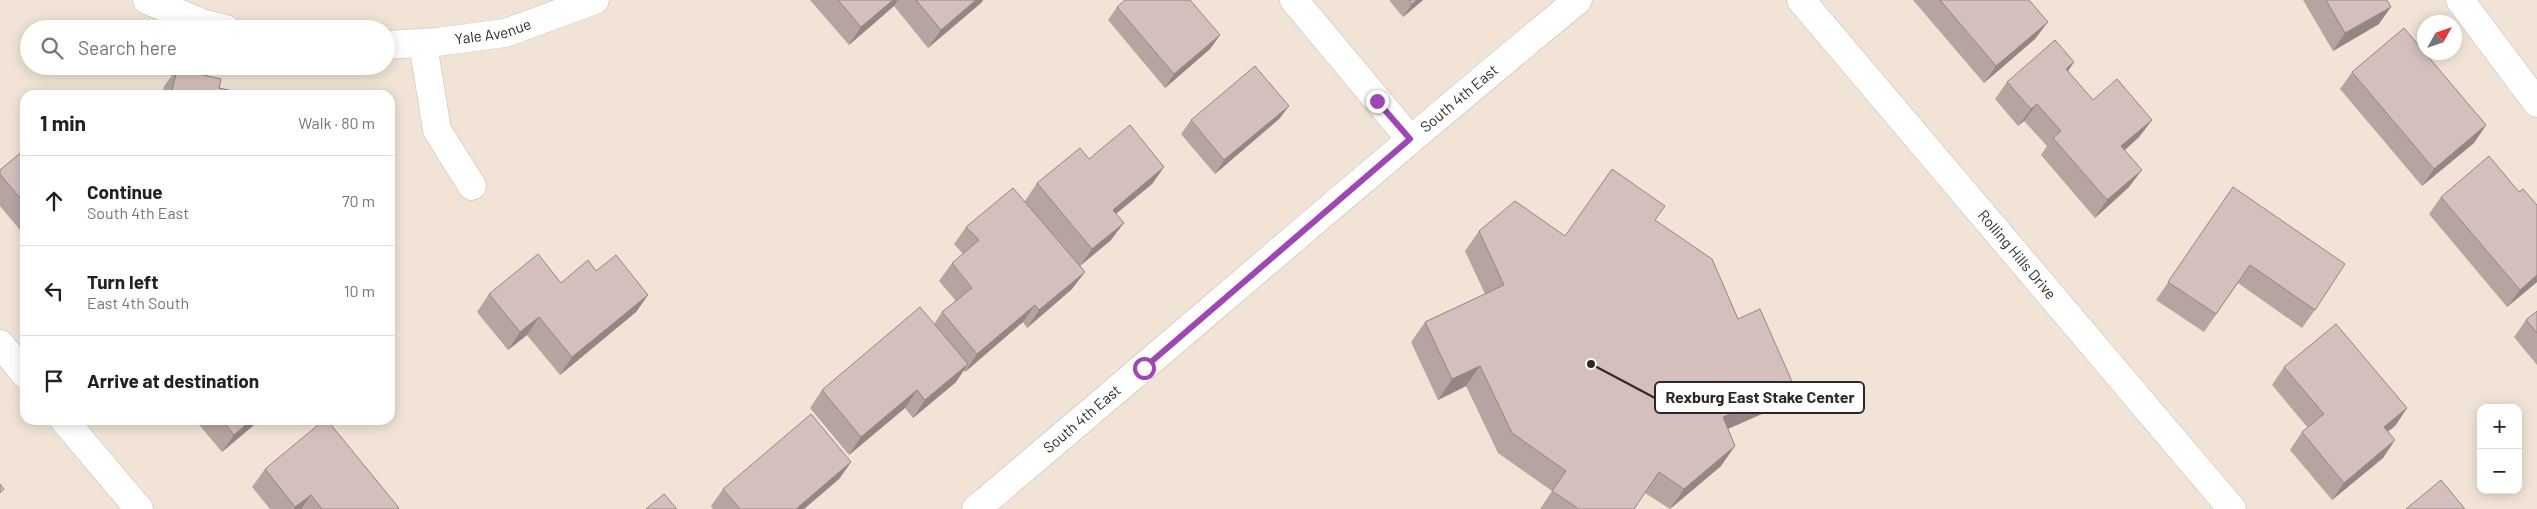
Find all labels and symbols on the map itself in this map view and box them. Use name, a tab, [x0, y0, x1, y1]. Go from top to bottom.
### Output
street label: Yale Avenue	[454, 14, 533, 48]
north arrow	[2417, 15, 2462, 60]
street label: South 4th East	[1416, 60, 1501, 136]
route end	[1366, 90, 1389, 113]
street label: Rolling Hills Drive	[1975, 206, 2060, 303]
route start	[1133, 357, 1156, 380]
street label: South 4th East	[1039, 381, 1124, 456]
callout: Rexburg East Stake Center	[1655, 382, 1864, 413]
text: Rexburg East Stake Center	[1665, 387, 1855, 406]

